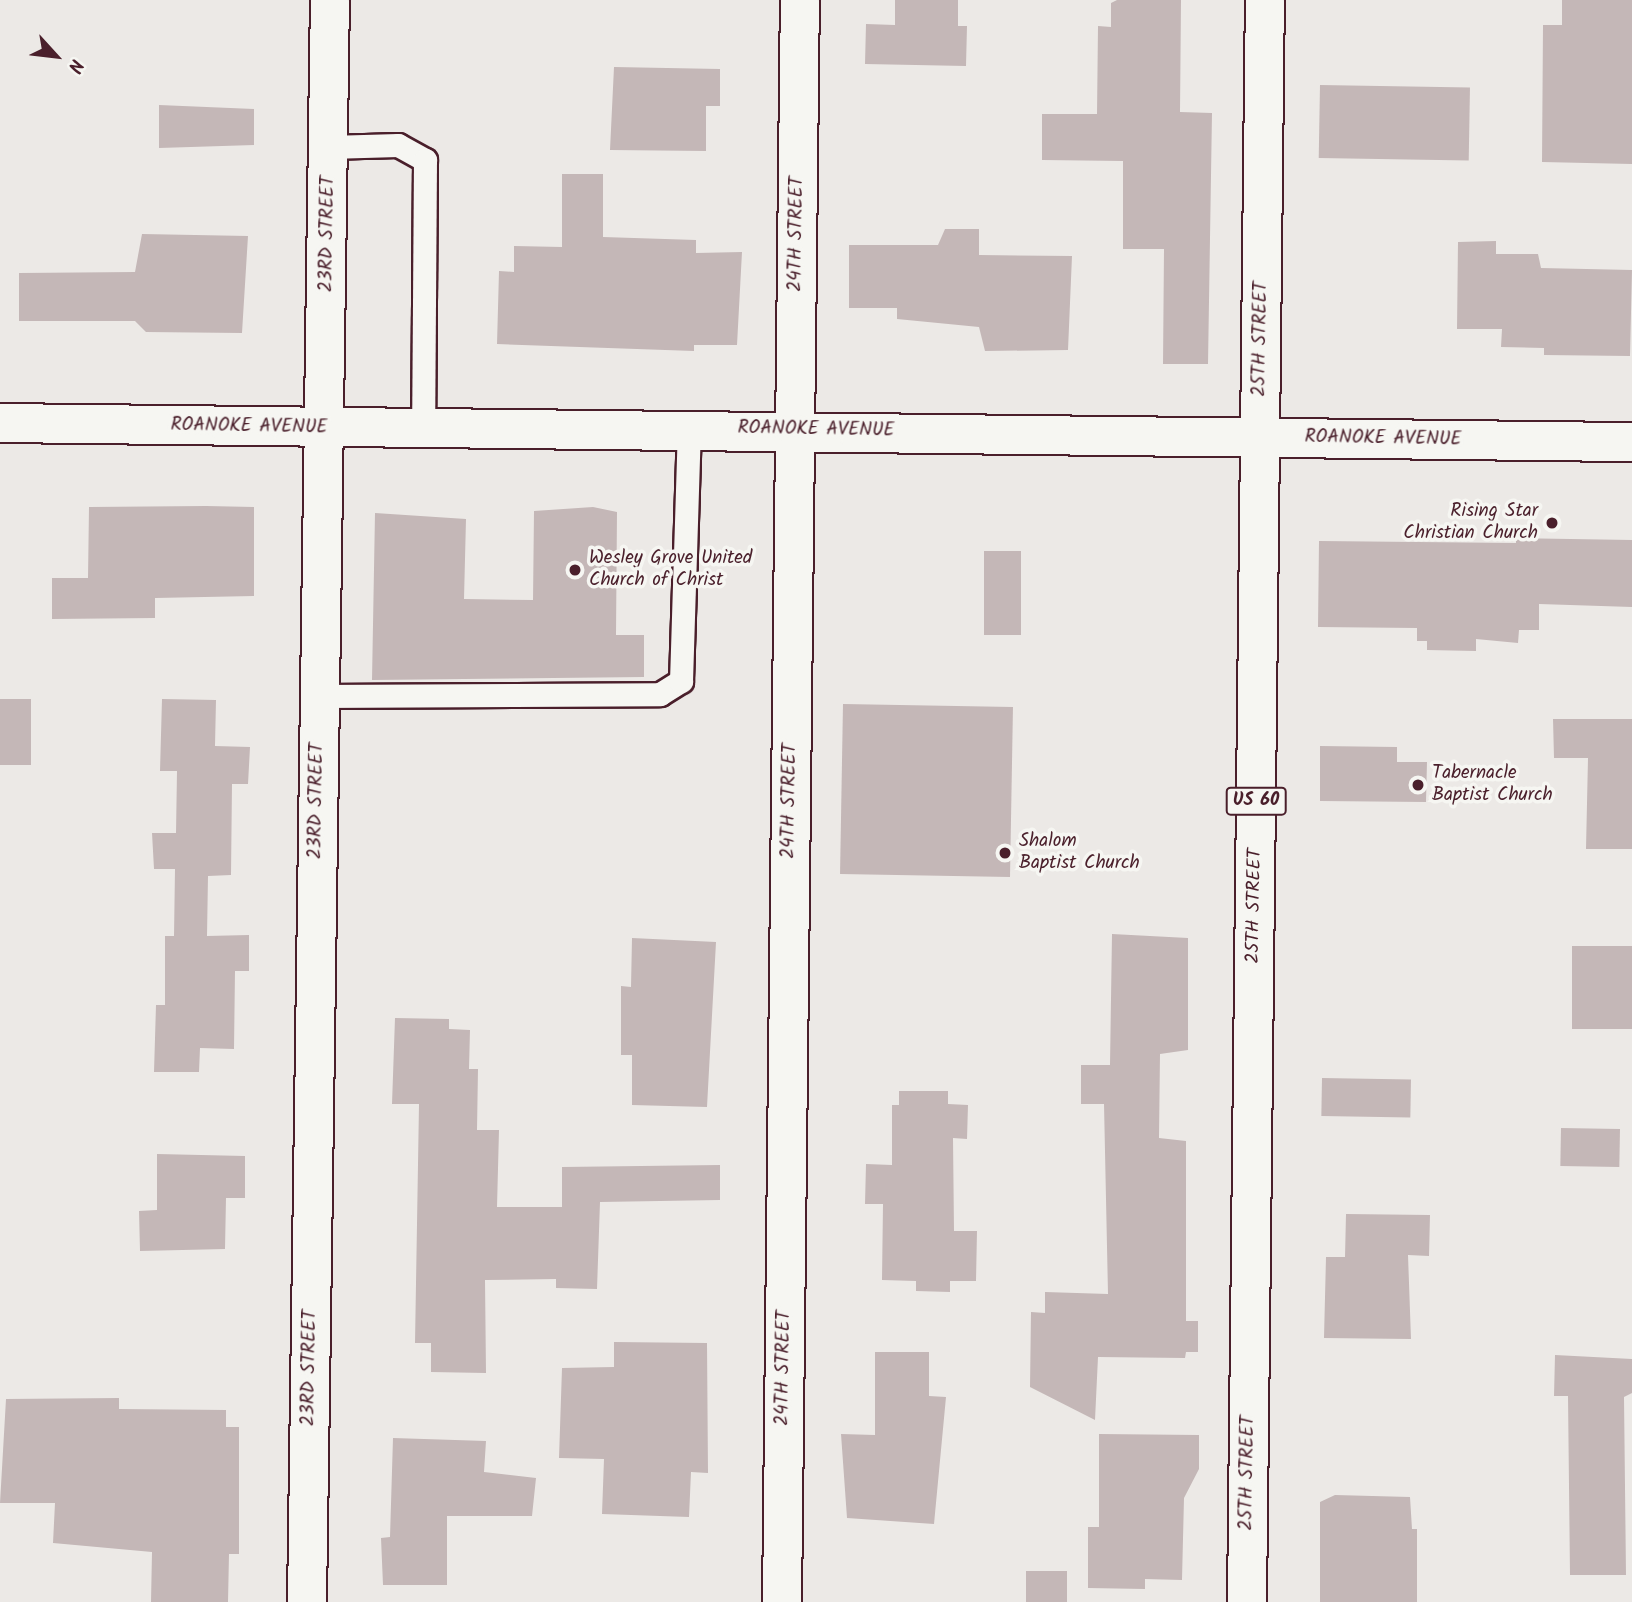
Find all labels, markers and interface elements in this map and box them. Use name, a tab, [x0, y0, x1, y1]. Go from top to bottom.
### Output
north arrow	[21, 21, 91, 91]
text: N	[59, 53, 91, 78]
street label: 23RD STREET	[316, 176, 340, 292]
street label: 24TH STREET	[785, 176, 809, 292]
street label: 25TH STREET	[1249, 281, 1273, 397]
street label: ROANOKE AVENUE	[170, 414, 328, 440]
street label: ROANOKE AVENUE	[737, 417, 895, 443]
street label: ROANOKE AVENUE	[1304, 426, 1462, 452]
place label: Rising Star Christian Church	[1403, 501, 1538, 545]
marker: Rising Star Christian Church	[1544, 515, 1560, 531]
place label: Wesley Grove United Church of Christ	[589, 548, 752, 592]
marker: Wesley Grove United Church of Christ	[567, 562, 583, 578]
street label: 23RD STREET	[305, 743, 329, 859]
street label: 24TH STREET	[778, 743, 802, 859]
place label: Tabernacle Baptist Church	[1432, 763, 1553, 807]
marker: Tabernacle Baptist Church	[1410, 777, 1426, 793]
road number: US 60	[1224, 786, 1288, 816]
place label: Shalom Baptist Church	[1019, 831, 1140, 875]
marker: Shalom Baptist Church	[997, 845, 1013, 861]
street label: 25TH STREET	[1243, 848, 1267, 964]
street label: 23RD STREET	[298, 1310, 322, 1426]
street label: 24TH STREET	[772, 1310, 796, 1426]
street label: 25TH STREET	[1236, 1415, 1260, 1531]

